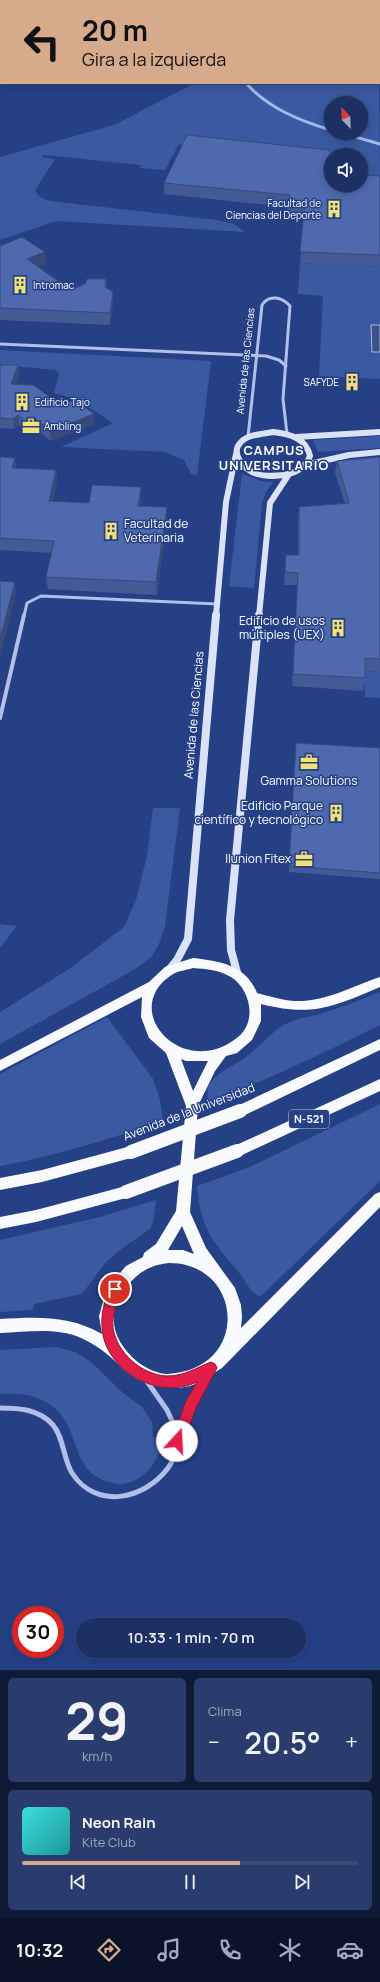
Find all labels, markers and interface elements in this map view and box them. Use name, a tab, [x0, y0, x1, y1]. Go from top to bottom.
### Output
text: 20 m	[82, 11, 148, 49]
icon: left	[16, 16, 68, 68]
text: Gira a la izquierda	[82, 47, 226, 71]
north arrow	[324, 96, 368, 140]
map controls	[324, 96, 368, 192]
button: sound	[324, 148, 368, 192]
place label: Facultad de Ciencias del Deporte	[226, 196, 321, 222]
building icon: Facultad de Ciencias del Deporte	[324, 199, 344, 219]
building icon: Intromac	[10, 275, 30, 295]
place label: Intromac	[33, 278, 75, 292]
street label: Avenida de las Ciencias	[232, 307, 258, 415]
building icon: SAFYDE	[342, 372, 362, 392]
place label: SAFYDE	[303, 375, 339, 389]
building icon: Edificio Tajo	[12, 392, 32, 412]
place label: Edificio Tajo	[35, 395, 90, 409]
office icon: Ambling	[21, 416, 41, 436]
place label: Ambling	[44, 419, 81, 433]
district label: CAMPUS UNIVERSITARIO	[219, 441, 329, 474]
place label: Facultad de Veterinaria	[124, 515, 188, 546]
building icon: Facultad de Veterinaria	[101, 521, 121, 541]
place label: Edificio de usos múltiples (UEX)	[239, 612, 325, 643]
building icon: Edificio de usos múltiples (UEX)	[328, 618, 348, 638]
street label: Avenida de las Ciencias	[179, 650, 208, 780]
office icon: Gamma Solutions	[299, 752, 319, 772]
place label: Gamma Solutions	[260, 772, 358, 789]
place label: Edificio Parque científico y tecnológico	[194, 797, 323, 828]
building icon: Edificio Parque científico y tecnológico	[326, 803, 346, 823]
office icon: Ilunion Fitex	[294, 849, 314, 869]
place label: Ilunion Fitex	[225, 850, 292, 867]
street label: Avenida de la Universidad	[121, 1079, 257, 1144]
road number: N-521	[289, 1110, 329, 1128]
pin	[98, 1272, 132, 1306]
icon: arrive	[104, 1278, 126, 1300]
position arrow	[156, 1420, 198, 1462]
speed limit sign: 30	[12, 1606, 64, 1658]
text: 10:33 · 1 min · 70 m	[127, 1627, 255, 1648]
text: 29	[65, 1685, 129, 1756]
text: Clima	[208, 1702, 242, 1720]
text: 20.5°	[244, 1722, 321, 1763]
text: −	[208, 1727, 220, 1757]
text: +	[345, 1727, 358, 1757]
text: km/h	[82, 1747, 112, 1765]
text: Neon Rain	[82, 1812, 156, 1833]
text: Kite Club	[82, 1833, 136, 1851]
icon: previous	[67, 1871, 89, 1893]
icon: pause	[179, 1871, 201, 1893]
icon: next	[291, 1871, 313, 1893]
icon: directions	[95, 1936, 123, 1964]
icon: music	[155, 1936, 183, 1964]
icon: phone	[216, 1936, 244, 1964]
icon: climate	[276, 1936, 304, 1964]
icon: car	[336, 1936, 364, 1964]
text: 10:32	[16, 1938, 63, 1962]

